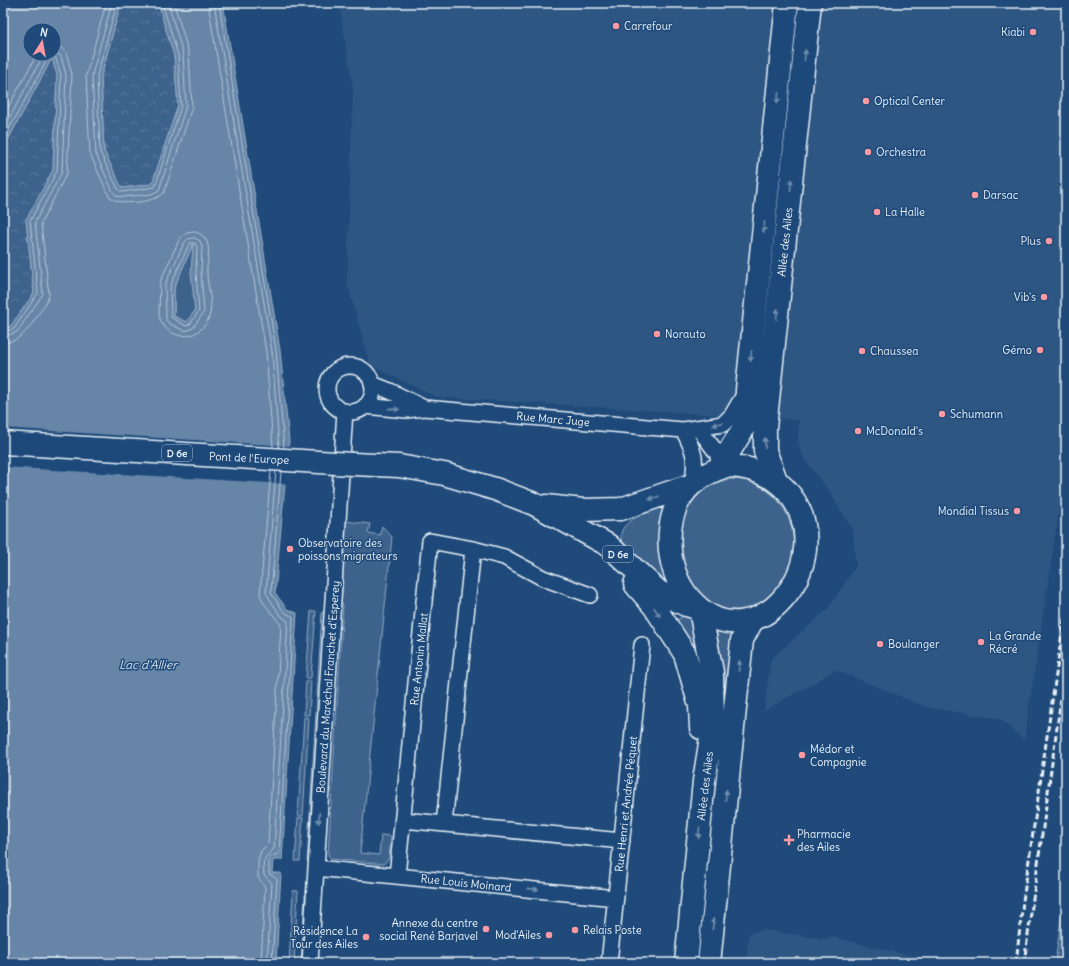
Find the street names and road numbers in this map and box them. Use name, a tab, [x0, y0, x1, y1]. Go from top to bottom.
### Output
street label: Allée des Ailes	[774, 207, 796, 277]
street label: Rue Marc Juge	[516, 409, 590, 429]
road number: D 6e	[162, 445, 192, 461]
street label: Pont de l'Europe	[209, 449, 289, 467]
road number: D 6e	[603, 546, 633, 562]
street label: Boulevard du Maréchal Franchet d'Esperey	[314, 580, 342, 794]
street label: Rue Antonin Mallat	[407, 612, 431, 706]
street label: Rue Henri et Andrée Péquet	[612, 735, 640, 873]
street label: Allée des Ailes	[694, 751, 716, 821]
street label: Rue Louis Moinard	[420, 871, 513, 895]

